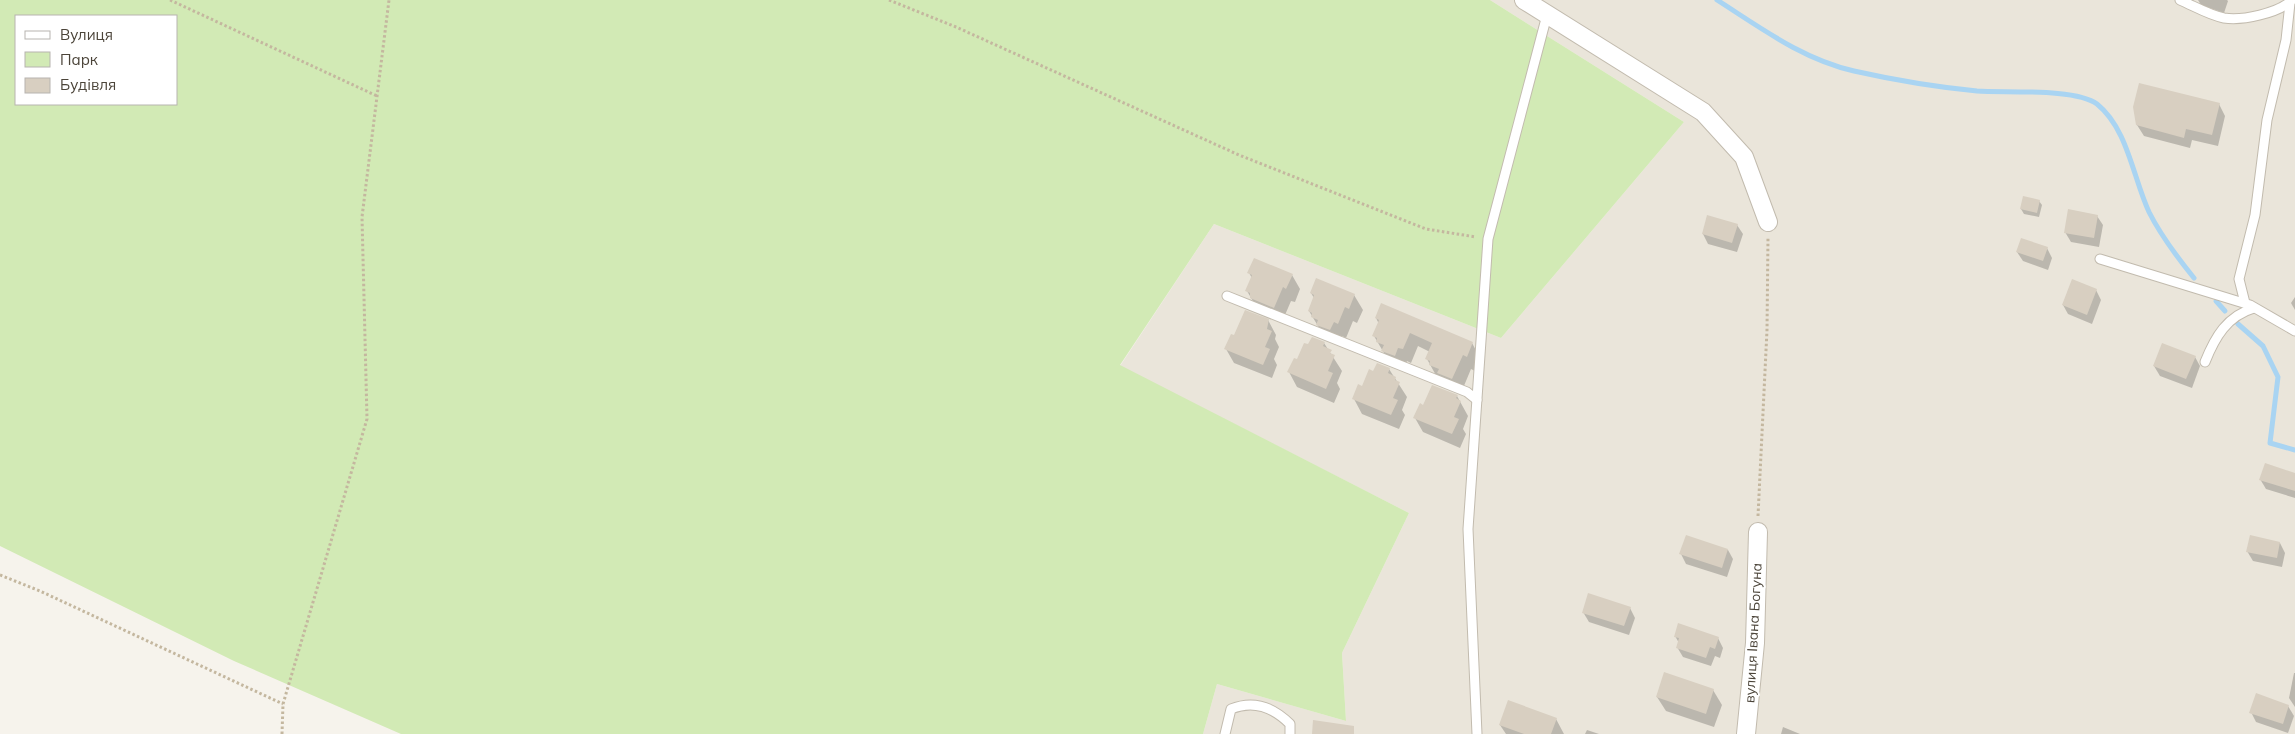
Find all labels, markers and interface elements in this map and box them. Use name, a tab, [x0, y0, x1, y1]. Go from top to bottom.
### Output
legend	[15, 15, 178, 105]
text: Вулиця	[60, 25, 113, 44]
text: Парк	[60, 50, 99, 69]
text: Будівля	[60, 75, 116, 94]
street label: вулиця Івана Богуна	[1740, 562, 1766, 704]

